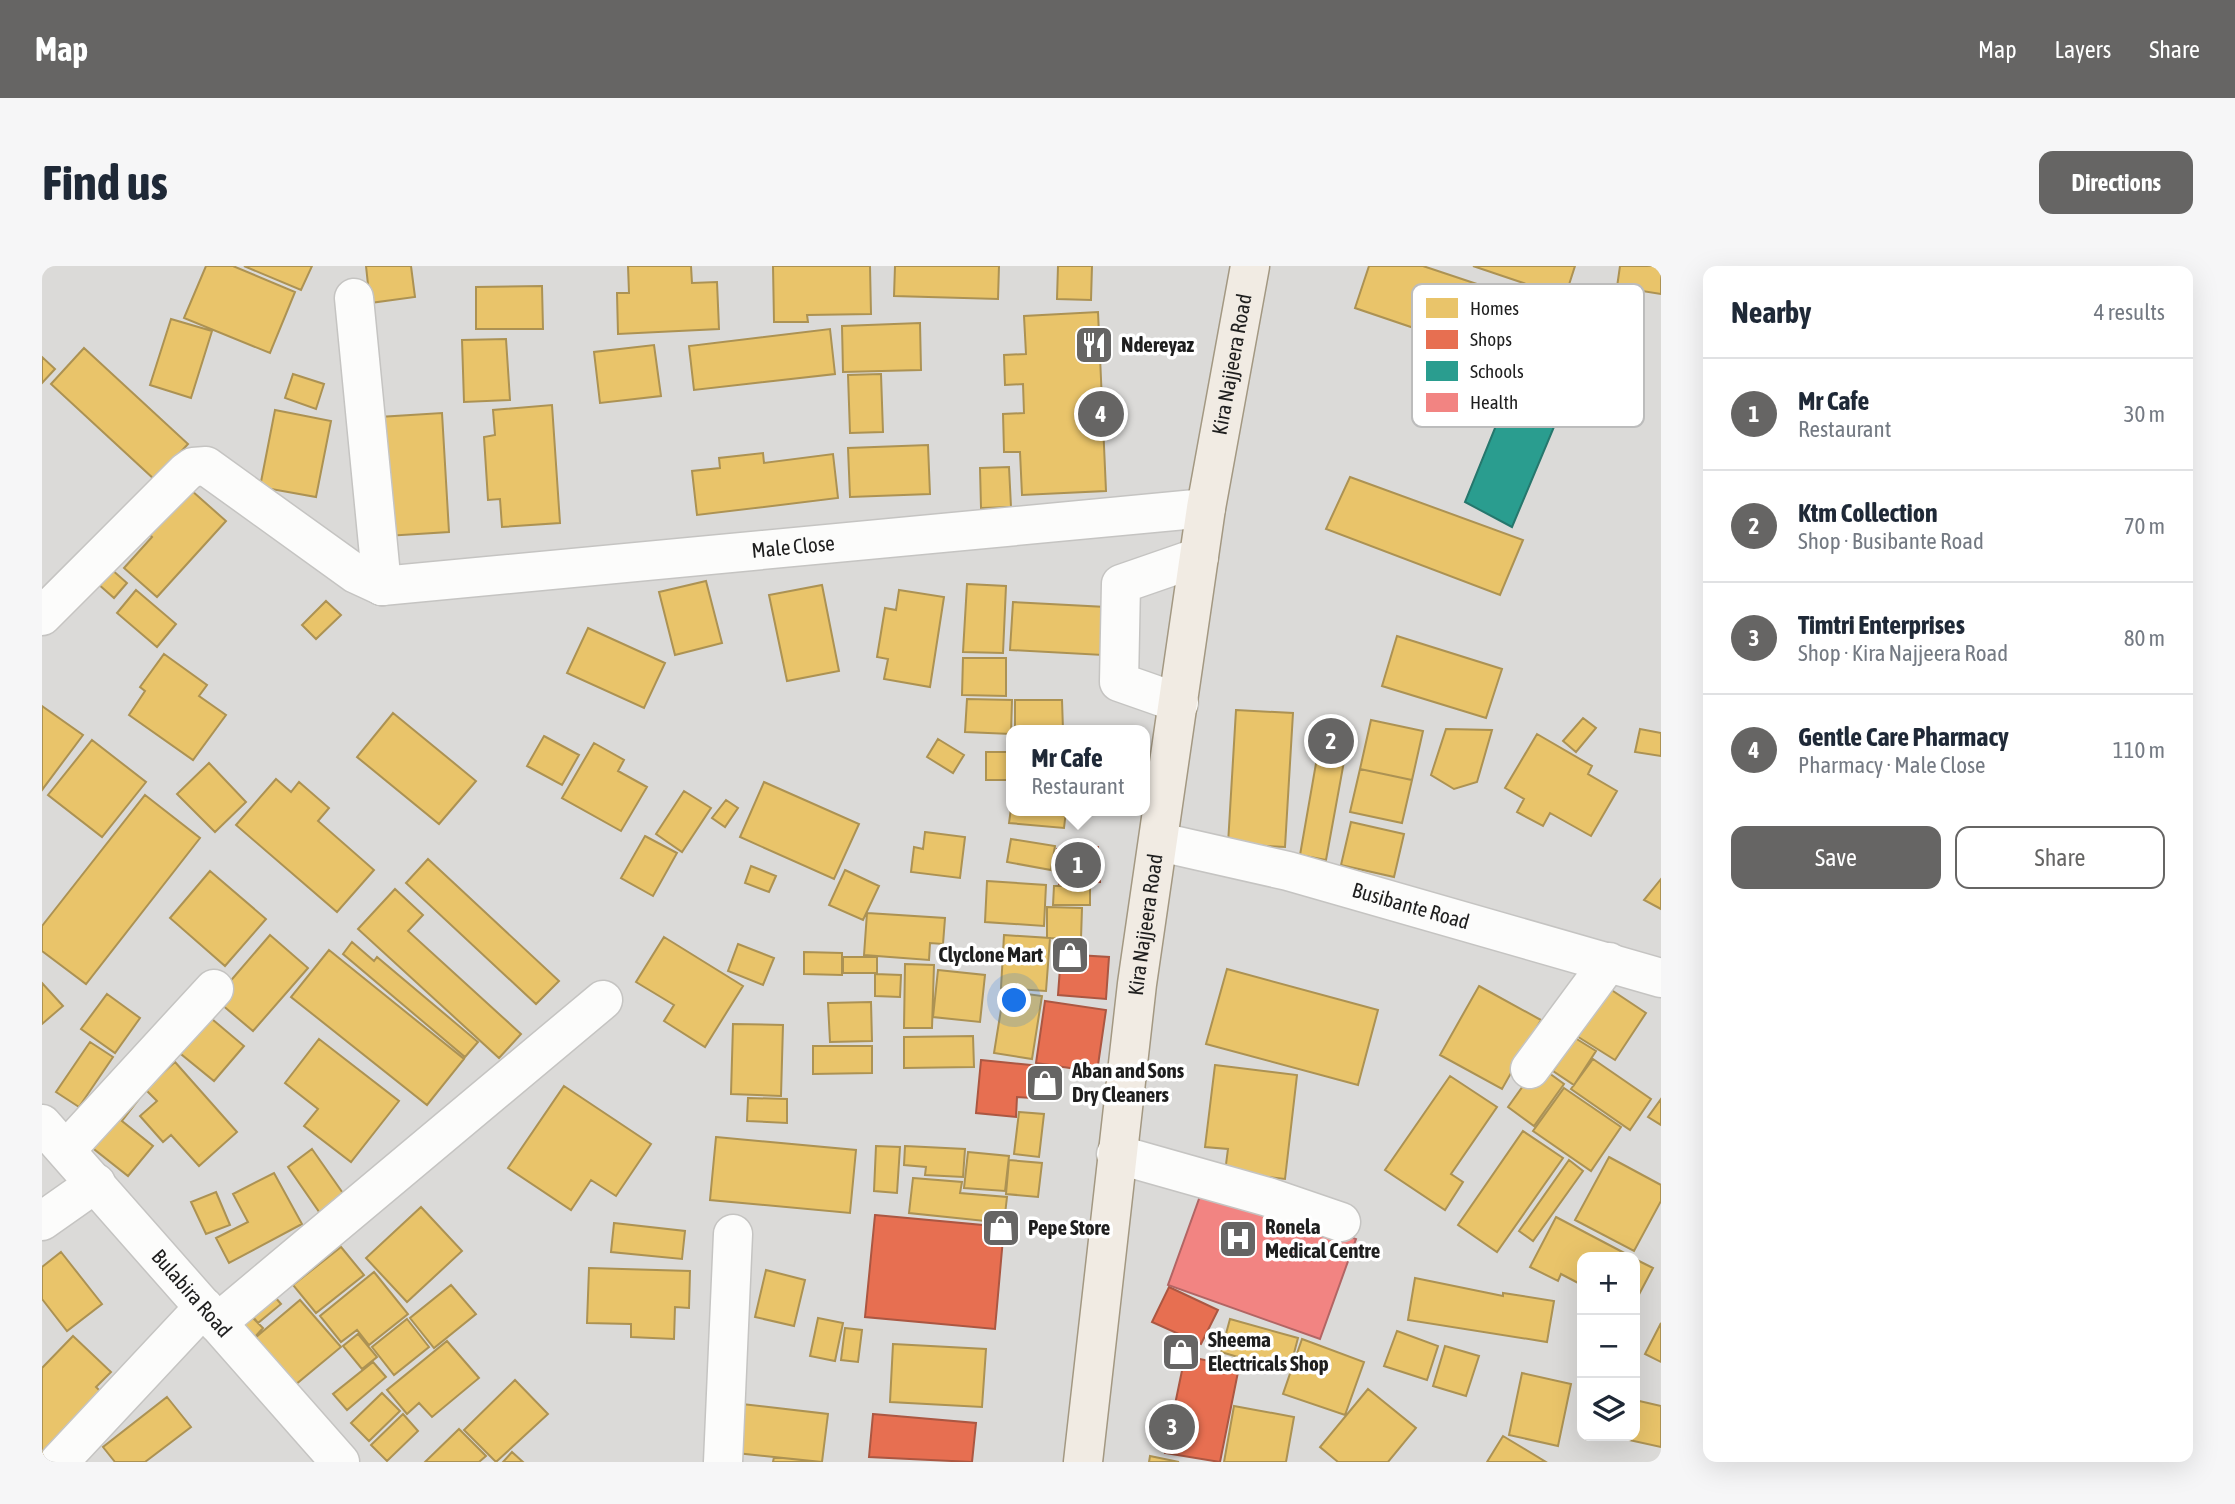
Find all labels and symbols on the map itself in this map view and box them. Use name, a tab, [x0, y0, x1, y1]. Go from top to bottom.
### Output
legend	[1412, 284, 1644, 427]
street label: Kira Najjeera Road	[1207, 292, 1256, 437]
text: Homes	[1470, 297, 1519, 319]
restaurant icon: Ndereyaz	[1073, 324, 1115, 366]
text: Shops	[1470, 328, 1512, 350]
place label: Ndereyaz	[1121, 332, 1195, 356]
text: Schools	[1470, 360, 1524, 382]
pin: 4	[1078, 388, 1124, 440]
text: Health	[1470, 391, 1518, 413]
street label: Male Close	[750, 530, 836, 562]
pin: 2	[1308, 715, 1354, 767]
pin: 1	[1055, 839, 1101, 891]
street label: Kira Najjeera Road	[1123, 852, 1167, 997]
street label: Busibante Road	[1350, 877, 1472, 933]
shop icon: Clyclone Mart	[1049, 934, 1091, 976]
place label: Clyclone Mart	[938, 942, 1043, 966]
your location	[997, 983, 1031, 1017]
place label: Aban and Sons Dry Cleaners	[1071, 1058, 1185, 1106]
shop icon: Aban and Sons Dry Cleaners	[1024, 1062, 1066, 1104]
shop icon: Pepe Store	[980, 1207, 1022, 1249]
place label: Ronela Medical Centre	[1265, 1214, 1380, 1262]
place label: Pepe Store	[1028, 1215, 1110, 1239]
hospital icon: Ronela Medical Centre	[1217, 1218, 1259, 1260]
street label: Bulabira Road	[147, 1244, 237, 1342]
place label: Sheema Electricals Shop	[1208, 1327, 1329, 1375]
shop icon: Sheema Electricals Shop	[1160, 1331, 1202, 1373]
pin: 3	[1149, 1401, 1195, 1453]

